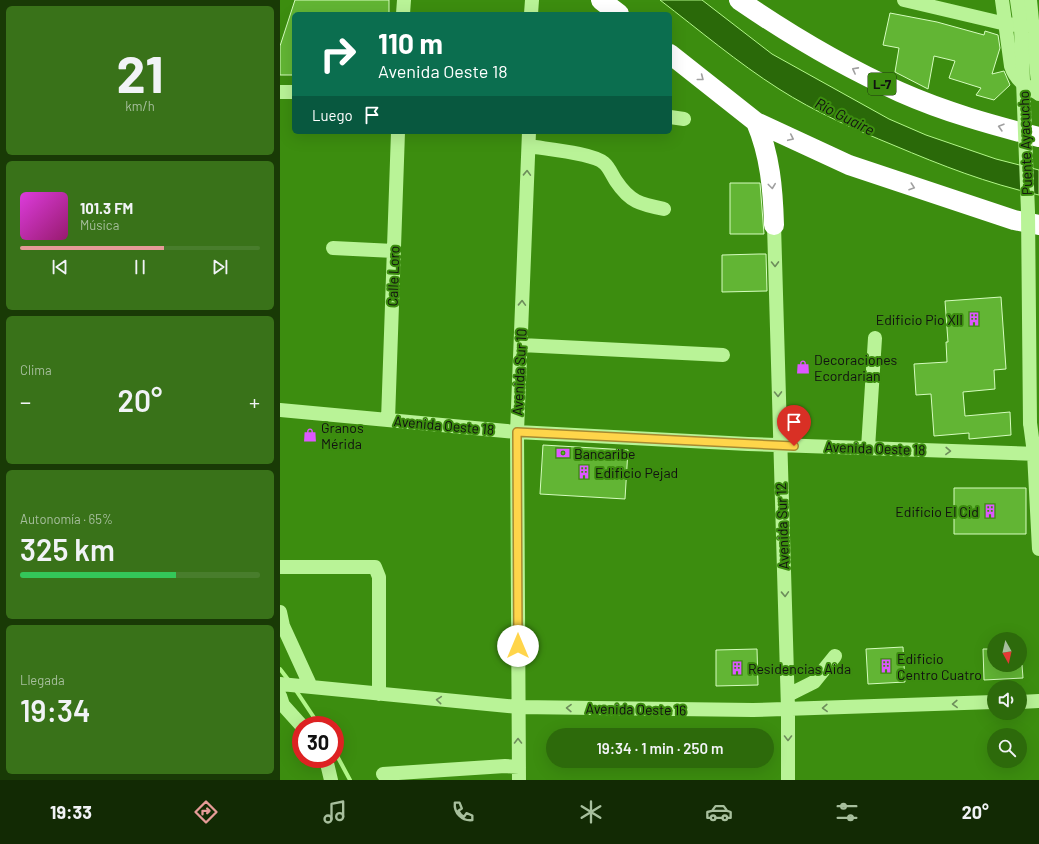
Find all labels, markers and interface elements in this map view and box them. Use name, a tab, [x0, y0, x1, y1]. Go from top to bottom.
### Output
text: 110 m	[378, 26, 443, 60]
icon: right	[312, 28, 364, 80]
text: 21	[116, 41, 164, 103]
text: Avenida Oeste 18	[378, 60, 508, 82]
one-way arrow	[851, 67, 859, 74]
one-way arrow	[696, 73, 703, 80]
road number: L-7	[868, 73, 896, 95]
street label: Puente Ayacucho	[1015, 90, 1035, 196]
water label: Río Guaire	[812, 93, 878, 139]
text: km/h	[125, 98, 155, 114]
icon: arrive	[361, 104, 383, 126]
text: Luego	[312, 106, 353, 124]
one-way arrow	[998, 123, 1005, 132]
one-way arrow	[787, 133, 795, 141]
one-way arrow	[523, 170, 532, 176]
one-way arrow	[908, 182, 915, 191]
one-way arrow	[767, 183, 776, 189]
text: 101.3 FM	[80, 199, 133, 217]
text: Música	[80, 217, 119, 233]
street label: Calle Loro	[383, 245, 403, 307]
icon: previous	[49, 256, 71, 278]
icon: pause	[129, 256, 151, 278]
icon: next	[209, 256, 231, 278]
one-way arrow	[771, 261, 779, 267]
one-way arrow	[518, 300, 526, 306]
place label: Edificio Pio XII	[876, 311, 963, 328]
building icon: Edificio Pio XII	[966, 311, 982, 327]
street label: Avenida Sur 10	[508, 328, 530, 416]
place label: Decoraciones Ecordarian	[814, 351, 897, 384]
shop icon: Decoraciones Ecordarian	[795, 359, 811, 375]
text: Clima	[20, 362, 52, 378]
text: 20°	[118, 382, 162, 418]
text: −	[20, 388, 31, 414]
text: +	[249, 388, 260, 414]
one-way arrow	[774, 391, 782, 397]
pin	[777, 405, 811, 446]
icon: arrive	[783, 411, 805, 433]
street label: Avenida Oeste 18	[393, 412, 495, 438]
place label: Granos Mérida	[321, 419, 364, 452]
shop icon: Granos Mérida	[302, 427, 318, 443]
street label: Avenida Oeste 18	[824, 438, 926, 458]
bank icon: Bancaribe	[555, 445, 571, 461]
place label: Bancaribe	[574, 445, 635, 462]
one-way arrow	[945, 446, 951, 455]
building icon: Edificio Pejad	[576, 464, 592, 480]
place label: Edificio Pejad	[595, 464, 678, 481]
street label: Avenida Sur 12	[772, 482, 792, 570]
place label: Edificio El Cid	[895, 503, 979, 520]
building icon: Edificio El Cid	[982, 503, 998, 519]
text: Autonomía · 65%	[20, 511, 113, 527]
text: 325 km	[20, 531, 115, 567]
one-way arrow	[780, 591, 789, 597]
position arrow	[497, 625, 539, 667]
north arrow	[987, 632, 1027, 672]
map controls	[987, 632, 1027, 768]
place label: Edificio Centro Cuatro	[897, 650, 982, 683]
building icon: Edificio Centro Cuatro	[878, 658, 894, 674]
building icon: Residencias Aida	[729, 660, 745, 676]
place label: Residencias Aida	[748, 660, 851, 677]
text: Llegada	[20, 672, 65, 688]
button: sound	[987, 680, 1027, 720]
text: 19:34	[20, 692, 91, 728]
one-way arrow	[436, 695, 443, 704]
one-way arrow	[952, 699, 958, 708]
street label: Avenida Oeste 16	[586, 700, 686, 718]
one-way arrow	[822, 703, 828, 712]
one-way arrow	[566, 704, 572, 712]
speed limit sign: 30	[292, 716, 344, 768]
button: search	[987, 728, 1027, 768]
one-way arrow	[784, 735, 792, 741]
one-way arrow	[514, 738, 522, 744]
text: 19:34 · 1 min · 250 m	[597, 739, 723, 757]
icon: directions	[192, 798, 220, 826]
icon: music	[321, 798, 349, 826]
icon: phone	[449, 798, 477, 826]
icon: climate	[577, 798, 605, 826]
icon: car	[705, 798, 733, 826]
icon: filters	[833, 798, 861, 826]
text: 19:33	[50, 801, 92, 823]
text: 20°	[962, 801, 989, 823]

